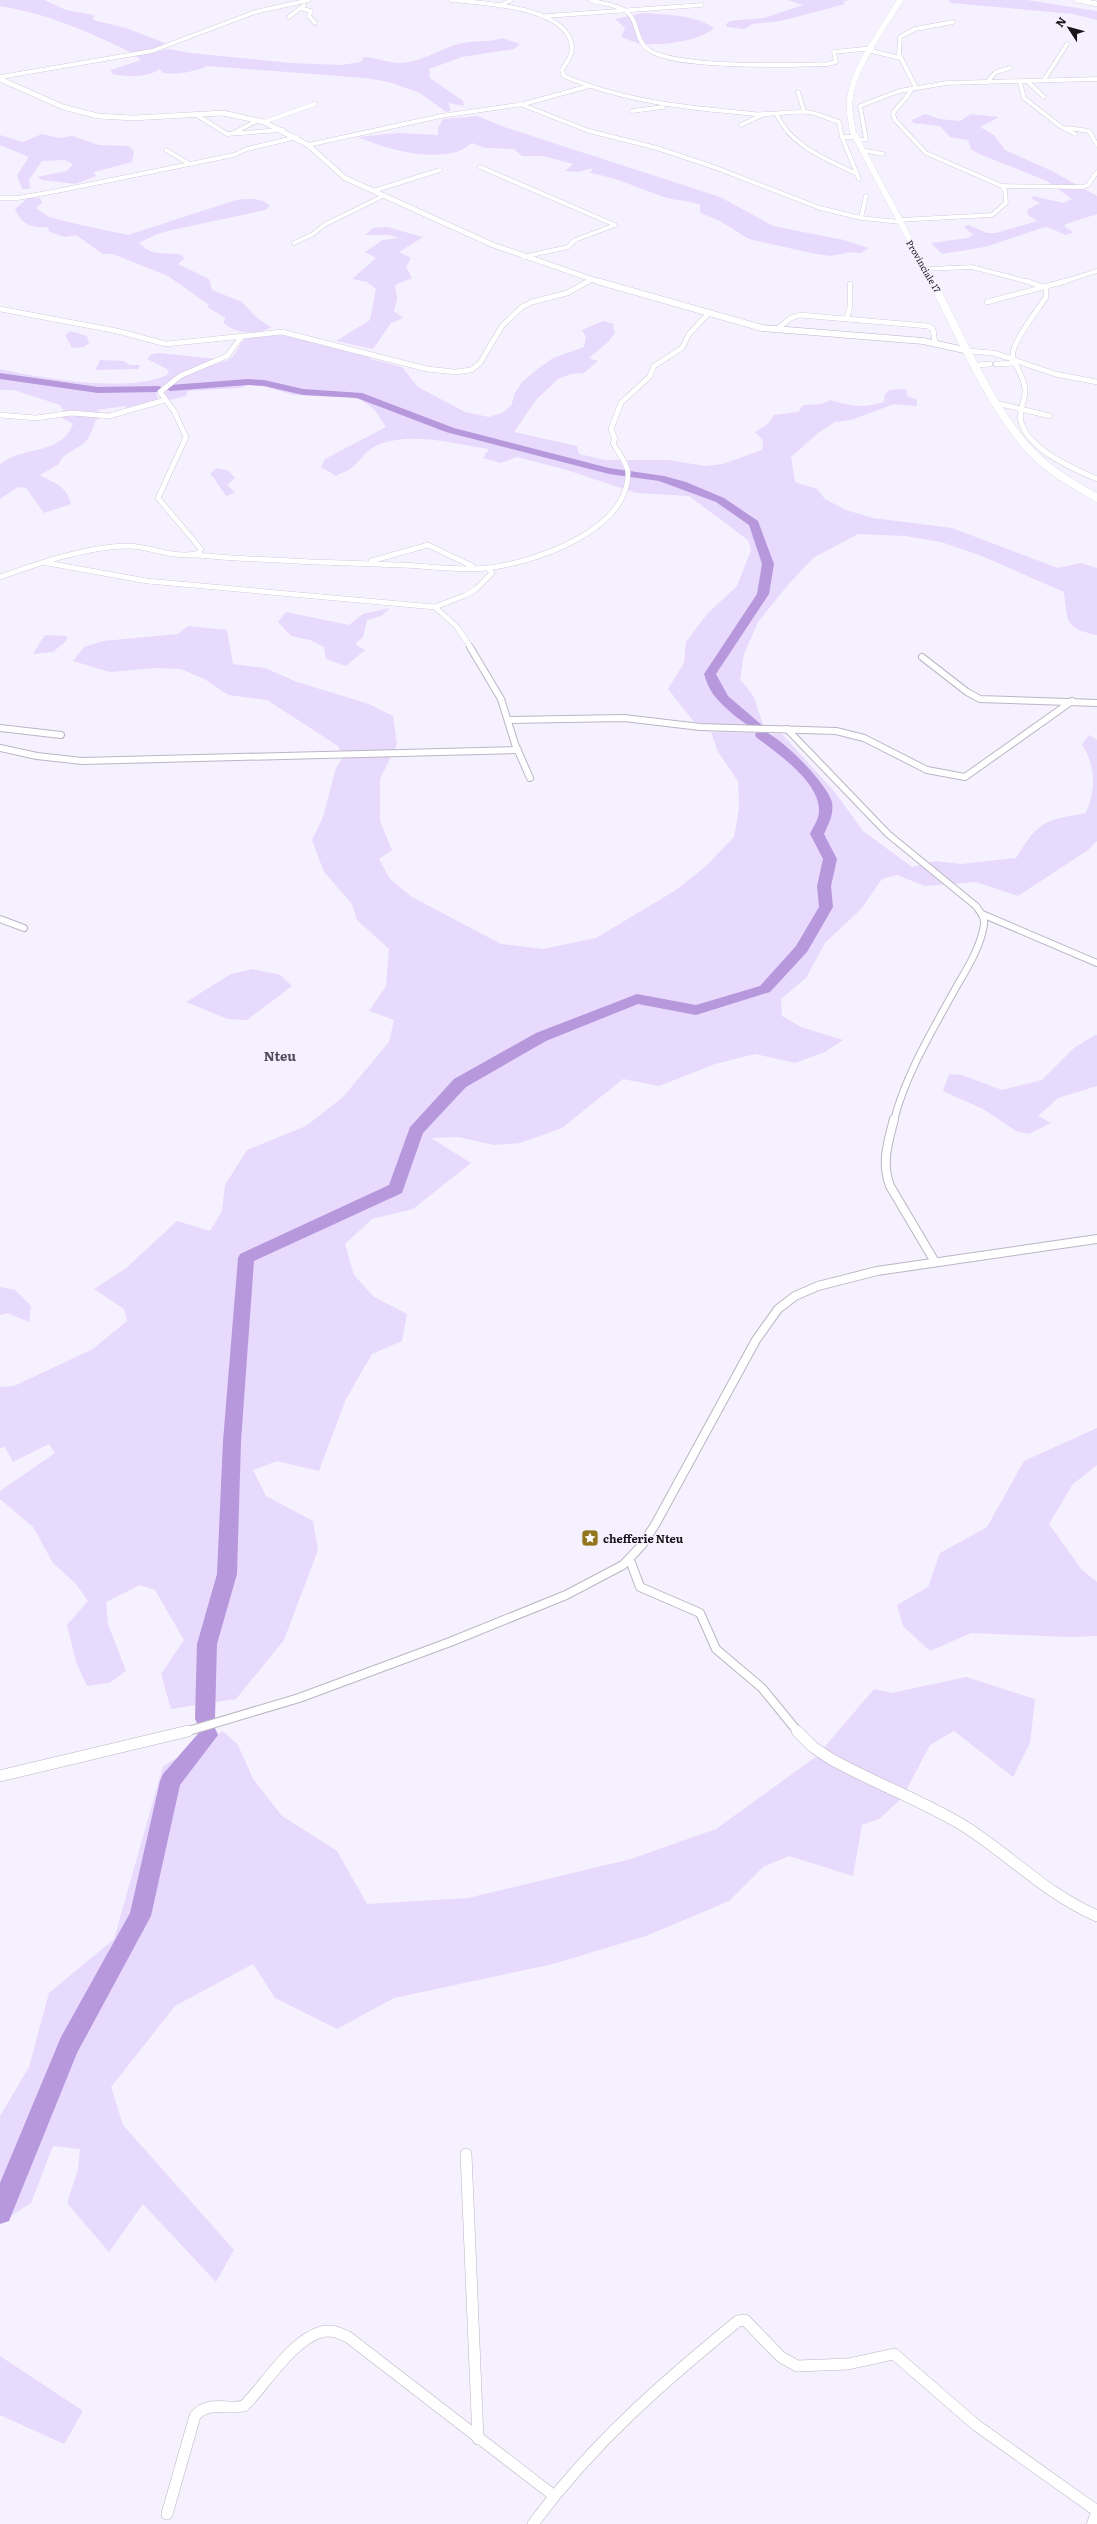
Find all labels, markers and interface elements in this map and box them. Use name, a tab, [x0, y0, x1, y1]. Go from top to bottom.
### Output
north arrow	[1049, 8, 1089, 48]
text: N	[1051, 13, 1069, 30]
street label: Provinciale 17	[903, 237, 945, 295]
district label: Nteu	[264, 1046, 296, 1065]
place icon: chefferie Nteu	[580, 1528, 600, 1548]
place label: chefferie Nteu	[603, 1530, 684, 1546]

